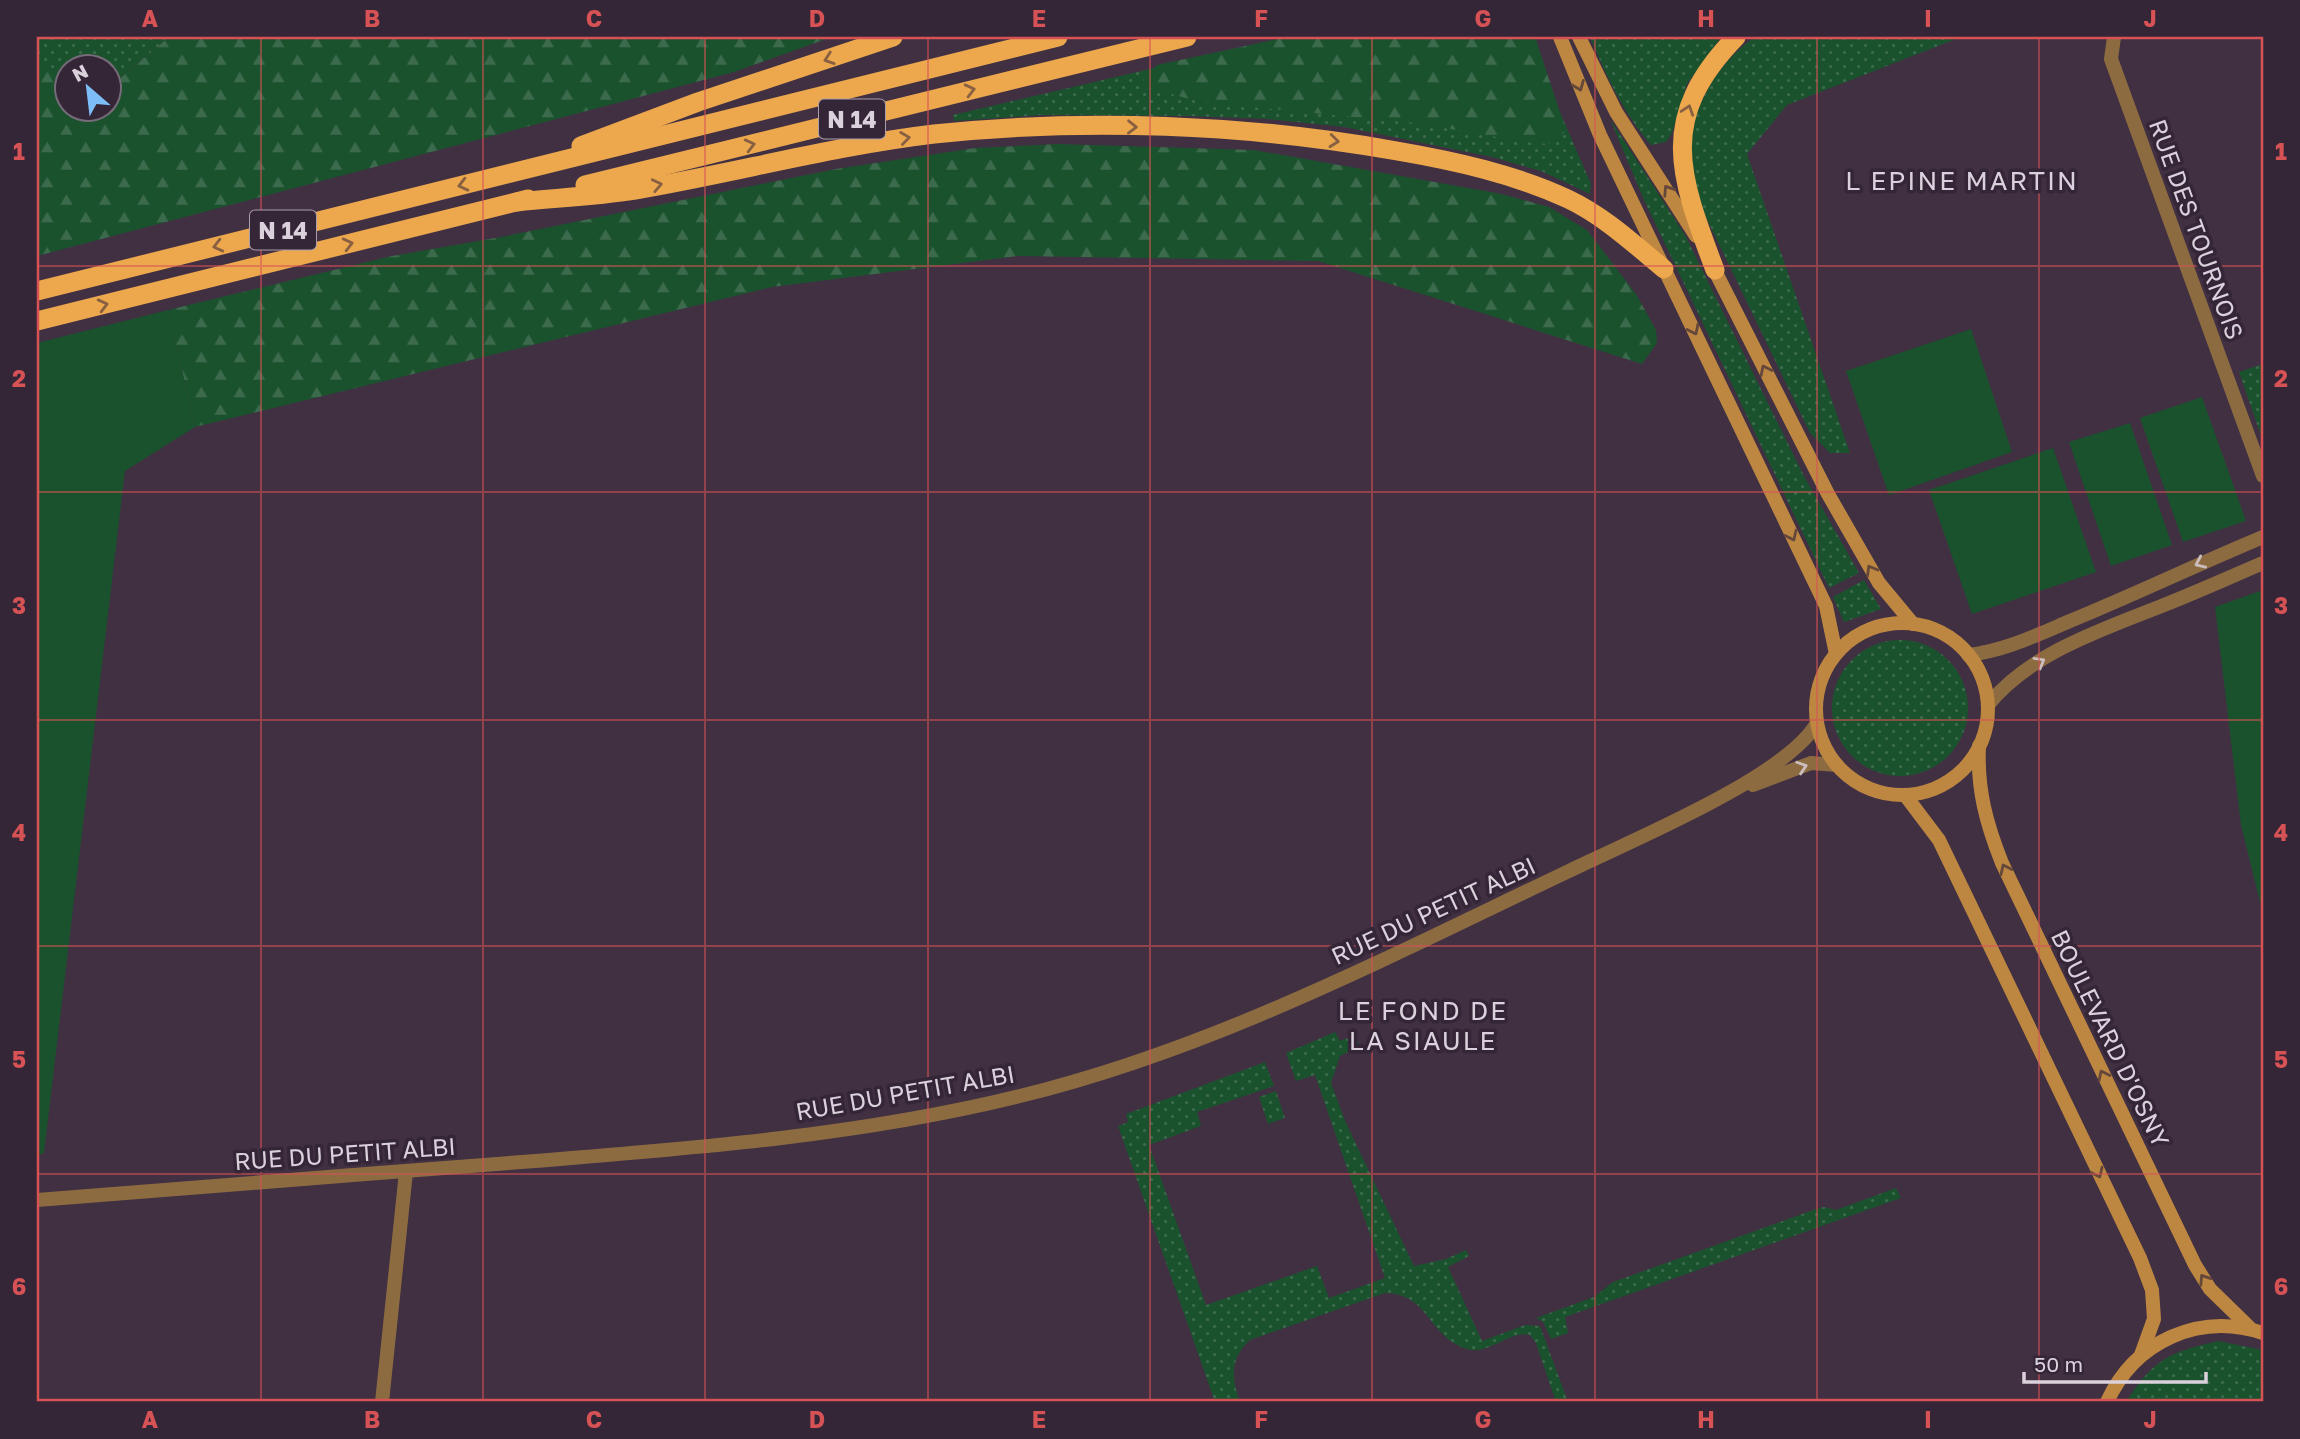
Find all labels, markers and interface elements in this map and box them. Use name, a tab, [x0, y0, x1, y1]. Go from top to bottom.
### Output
text: A	[142, 4, 159, 32]
text: B	[364, 4, 380, 32]
text: C	[586, 4, 602, 32]
text: D	[809, 4, 825, 32]
text: E	[1032, 4, 1046, 32]
text: F	[1254, 4, 1268, 32]
text: G	[1475, 4, 1491, 32]
text: H	[1697, 4, 1715, 32]
text: I	[1924, 4, 1932, 32]
text: J	[2143, 4, 2157, 32]
one-way arrow	[823, 51, 835, 65]
north arrow	[52, 52, 122, 122]
text: N	[68, 59, 92, 86]
one-way arrow	[1571, 79, 1585, 91]
one-way arrow	[964, 84, 976, 98]
road number: N 14	[819, 100, 885, 138]
one-way arrow	[1680, 104, 1694, 116]
street label: RUE DES TOURNOIS	[2144, 115, 2250, 343]
one-way arrow	[1127, 119, 1138, 135]
one-way arrow	[899, 131, 911, 146]
one-way arrow	[1328, 133, 1340, 148]
text: 1	[13, 137, 25, 165]
text: 1	[2275, 137, 2287, 165]
one-way arrow	[743, 138, 755, 153]
district label: L EPINE MARTIN	[1845, 165, 2079, 196]
one-way arrow	[457, 177, 469, 191]
one-way arrow	[651, 179, 663, 194]
one-way arrow	[1664, 185, 1676, 198]
road number: N 14	[250, 210, 316, 249]
one-way arrow	[212, 238, 224, 252]
one-way arrow	[341, 238, 353, 252]
one-way arrow	[97, 299, 109, 313]
one-way arrow	[1686, 323, 1700, 335]
text: 2	[12, 364, 26, 392]
text: 2	[2274, 364, 2288, 392]
one-way arrow	[1759, 365, 1773, 377]
one-way arrow	[1784, 529, 1798, 541]
one-way arrow	[2195, 555, 2207, 569]
one-way arrow	[1866, 565, 1879, 578]
text: 3	[12, 591, 26, 619]
text: 3	[2274, 591, 2288, 619]
one-way arrow	[2032, 657, 2045, 670]
one-way arrow	[1796, 761, 1808, 775]
text: 4	[12, 818, 26, 846]
text: 4	[2274, 818, 2288, 846]
street label: RUE DU PETIT ALBI	[1326, 850, 1540, 970]
one-way arrow	[2000, 864, 2014, 877]
street label: BOULEVARD D'OSNY	[2046, 925, 2176, 1152]
district label: LE FOND DE LA SIAULE	[1338, 995, 1508, 1056]
text: 5	[12, 1045, 26, 1073]
text: 5	[2274, 1045, 2288, 1073]
street label: RUE DU PETIT ALBI	[793, 1058, 1017, 1126]
one-way arrow	[2098, 1070, 2112, 1082]
street label: RUE DU PETIT ALBI	[233, 1131, 457, 1175]
one-way arrow	[2090, 1166, 2104, 1178]
text: 6	[12, 1272, 26, 1300]
text: 6	[2274, 1272, 2288, 1300]
one-way arrow	[2199, 1274, 2212, 1287]
scale bar	[2024, 1341, 2206, 1385]
text: 50 m	[2034, 1351, 2083, 1377]
text: A	[142, 1405, 159, 1433]
text: B	[364, 1405, 380, 1433]
text: C	[586, 1405, 602, 1433]
text: D	[809, 1405, 825, 1433]
text: E	[1032, 1405, 1046, 1433]
text: F	[1254, 1405, 1268, 1433]
text: G	[1475, 1405, 1491, 1433]
text: H	[1697, 1405, 1715, 1433]
text: I	[1924, 1405, 1932, 1433]
text: J	[2143, 1405, 2157, 1433]

